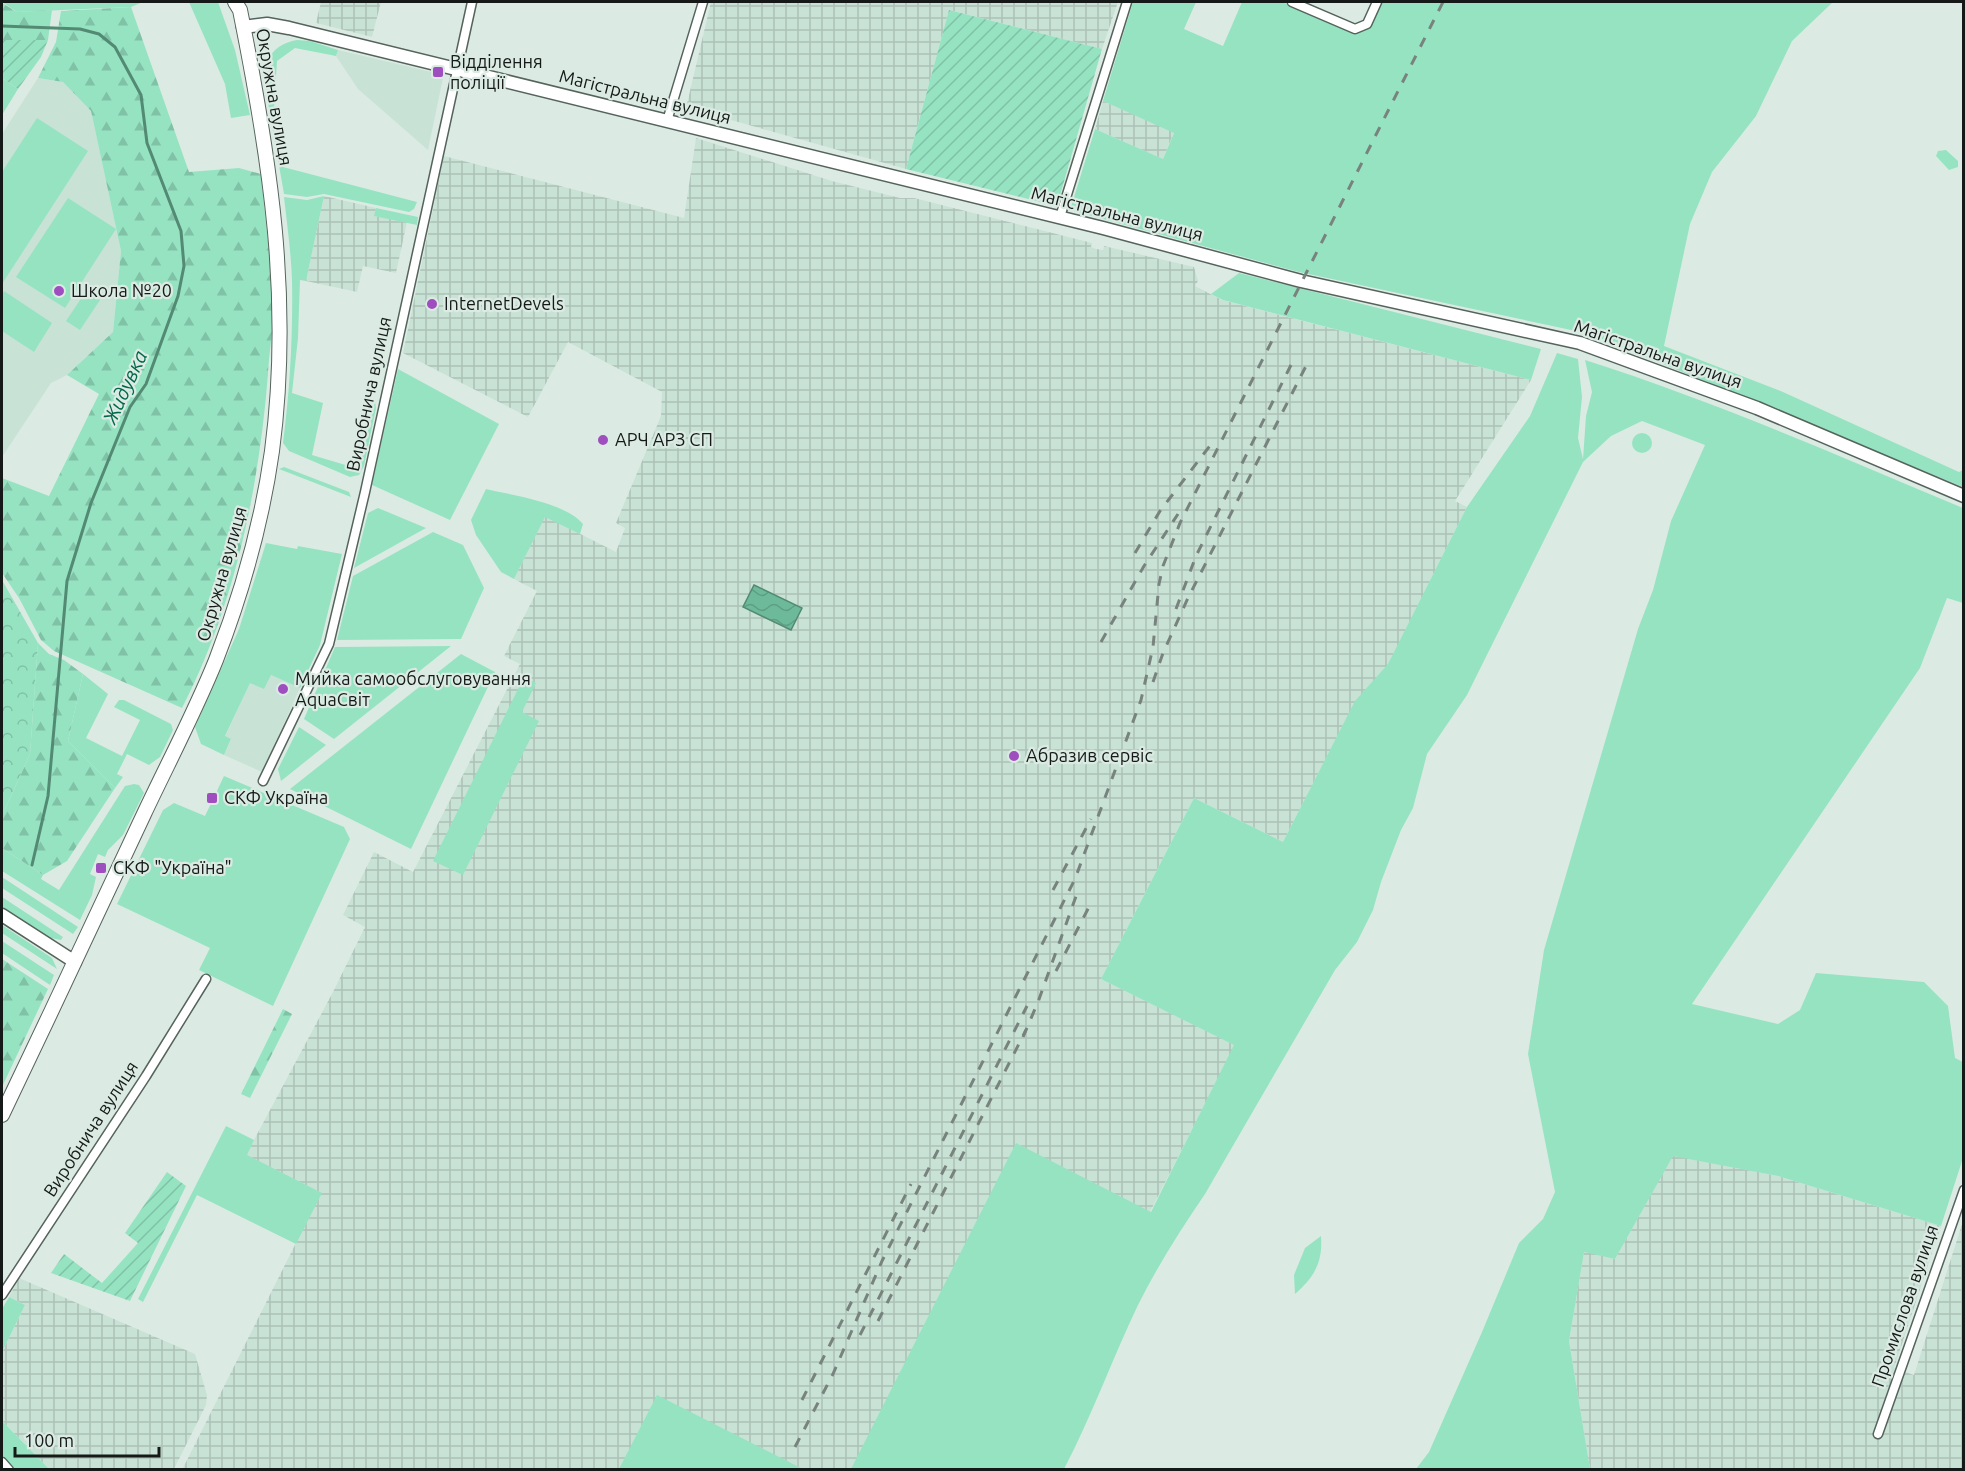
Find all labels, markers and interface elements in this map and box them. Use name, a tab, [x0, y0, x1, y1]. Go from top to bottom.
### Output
street label: Окружна вулиця	[253, 26, 297, 167]
place label: Відділення поліції	[450, 51, 543, 92]
marker: Відділення поліції	[431, 65, 445, 79]
street label: Магістральна вулиця	[557, 65, 733, 127]
street label: Магістральна вулиця	[1029, 182, 1205, 244]
place label: Школа №20	[71, 280, 172, 300]
marker: Школа №20	[52, 284, 66, 298]
place label: InternetDevels	[444, 293, 564, 313]
marker: InternetDevels	[425, 297, 439, 311]
street label: Виробнича вулиця	[342, 315, 394, 473]
street label: Магістральна вулиця	[1572, 315, 1745, 391]
water label: Жидувка	[97, 347, 151, 428]
place label: АРЧ АРЗ СП	[615, 429, 713, 449]
marker: АРЧ АРЗ СП	[596, 433, 610, 447]
street label: Окружна вулиця	[192, 504, 250, 643]
place label: Мийка самообслуговування AquaСвіт	[295, 668, 531, 709]
marker: Мийка самообслуговування AquaСвіт	[276, 682, 290, 696]
place label: Абразив сервіс	[1026, 745, 1153, 765]
marker: Абразив сервіс	[1007, 749, 1021, 763]
place label: СКФ Україна	[224, 787, 328, 807]
marker: СКФ Україна	[205, 791, 219, 805]
place label: СКФ "Україна"	[113, 857, 232, 877]
marker: СКФ "Україна"	[94, 861, 108, 875]
street label: Виробнича вулиця	[39, 1057, 141, 1200]
street label: Промислова вулиця	[1867, 1222, 1941, 1389]
scale bar	[15, 1420, 159, 1458]
text: 100 m	[24, 1430, 74, 1450]

